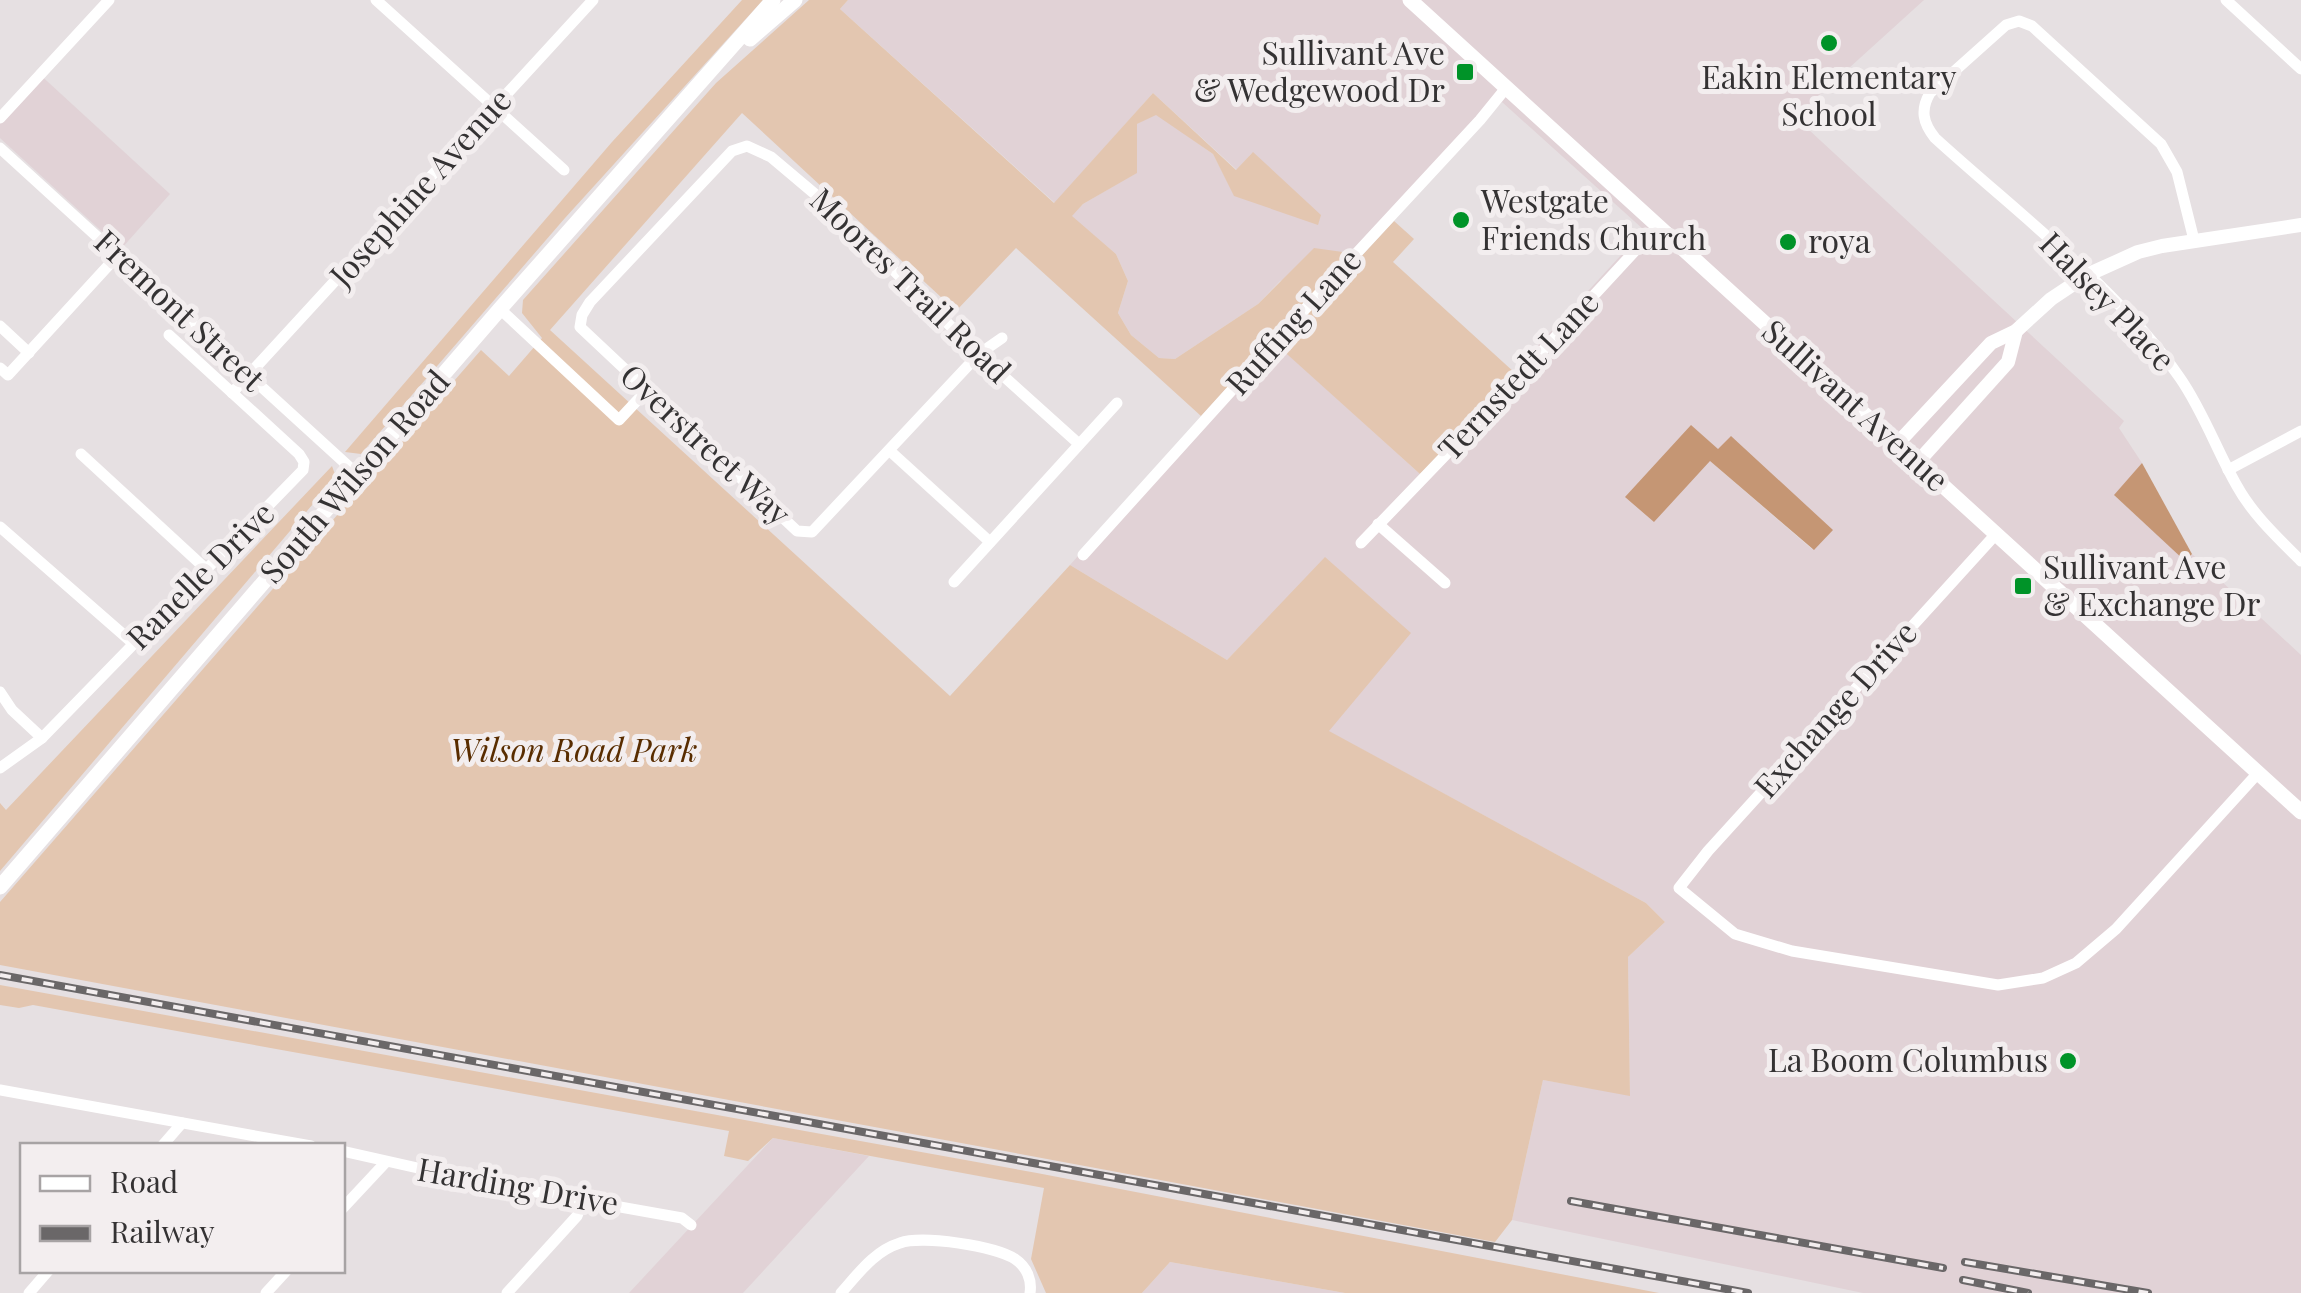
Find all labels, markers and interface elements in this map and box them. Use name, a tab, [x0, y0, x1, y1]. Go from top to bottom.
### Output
place label: Sullivant Ave & Wedgewood Dr	[1194, 30, 1445, 110]
marker: Eakin Elementary School	[1818, 32, 1840, 54]
place label: Eakin Elementary School	[1701, 54, 1957, 134]
marker: Sullivant Ave & Wedgewood Dr	[1454, 61, 1476, 83]
street label: Josephine Avenue	[318, 78, 520, 295]
street label: Moores Trail Road	[802, 177, 1021, 391]
place label: Westgate Friends Church	[1480, 178, 1707, 258]
marker: Westgate Friends Church	[1450, 209, 1472, 231]
place label: roya	[1808, 218, 1871, 261]
street label: Fremont Street	[86, 219, 275, 400]
street label: Halsey Place	[2032, 221, 2186, 379]
marker: roya	[1777, 231, 1799, 253]
street label: Ruffing Lane	[1215, 238, 1369, 403]
street label: Ternstedt Lane	[1427, 280, 1607, 468]
street label: Sullivant Avenue	[1754, 309, 1959, 500]
street label: Overstreet Way	[612, 353, 801, 533]
street label: South Wilson Road	[249, 360, 458, 591]
street label: Ranelle Drive	[116, 491, 282, 657]
place label: Sullivant Ave & Exchange Dr	[2043, 544, 2261, 624]
marker: Sullivant Ave & Exchange Dr	[2012, 575, 2034, 597]
street label: Exchange Drive	[1743, 611, 1925, 806]
park label: Wilson Road Park	[451, 727, 697, 770]
place label: La Boom Columbus	[1768, 1037, 2048, 1080]
marker: La Boom Columbus	[2057, 1050, 2079, 1072]
legend	[20, 1143, 345, 1273]
street label: Harding Drive	[414, 1146, 622, 1223]
text: Road	[110, 1161, 178, 1201]
text: Railway	[110, 1211, 215, 1251]

